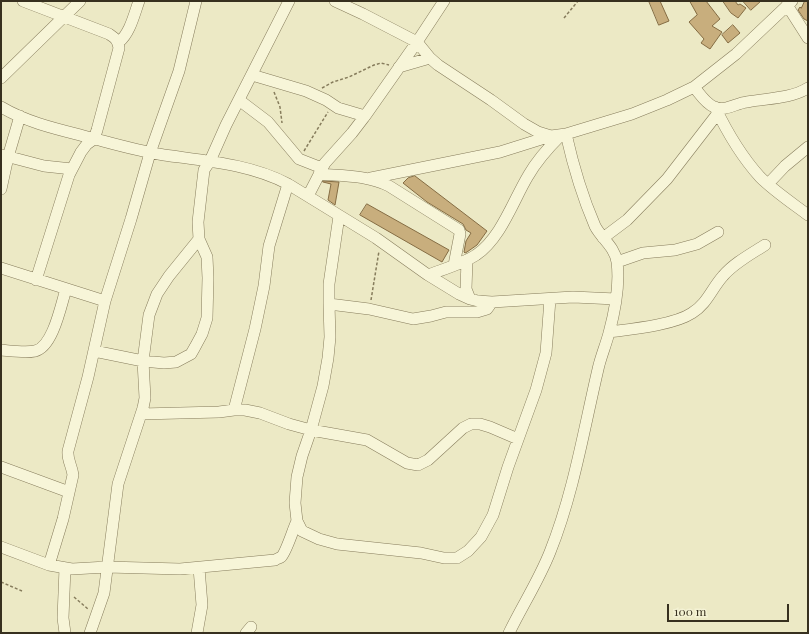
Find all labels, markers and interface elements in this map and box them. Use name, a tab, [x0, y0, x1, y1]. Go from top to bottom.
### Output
scale bar	[669, 596, 791, 622]
text: 100 m	[674, 603, 706, 619]

